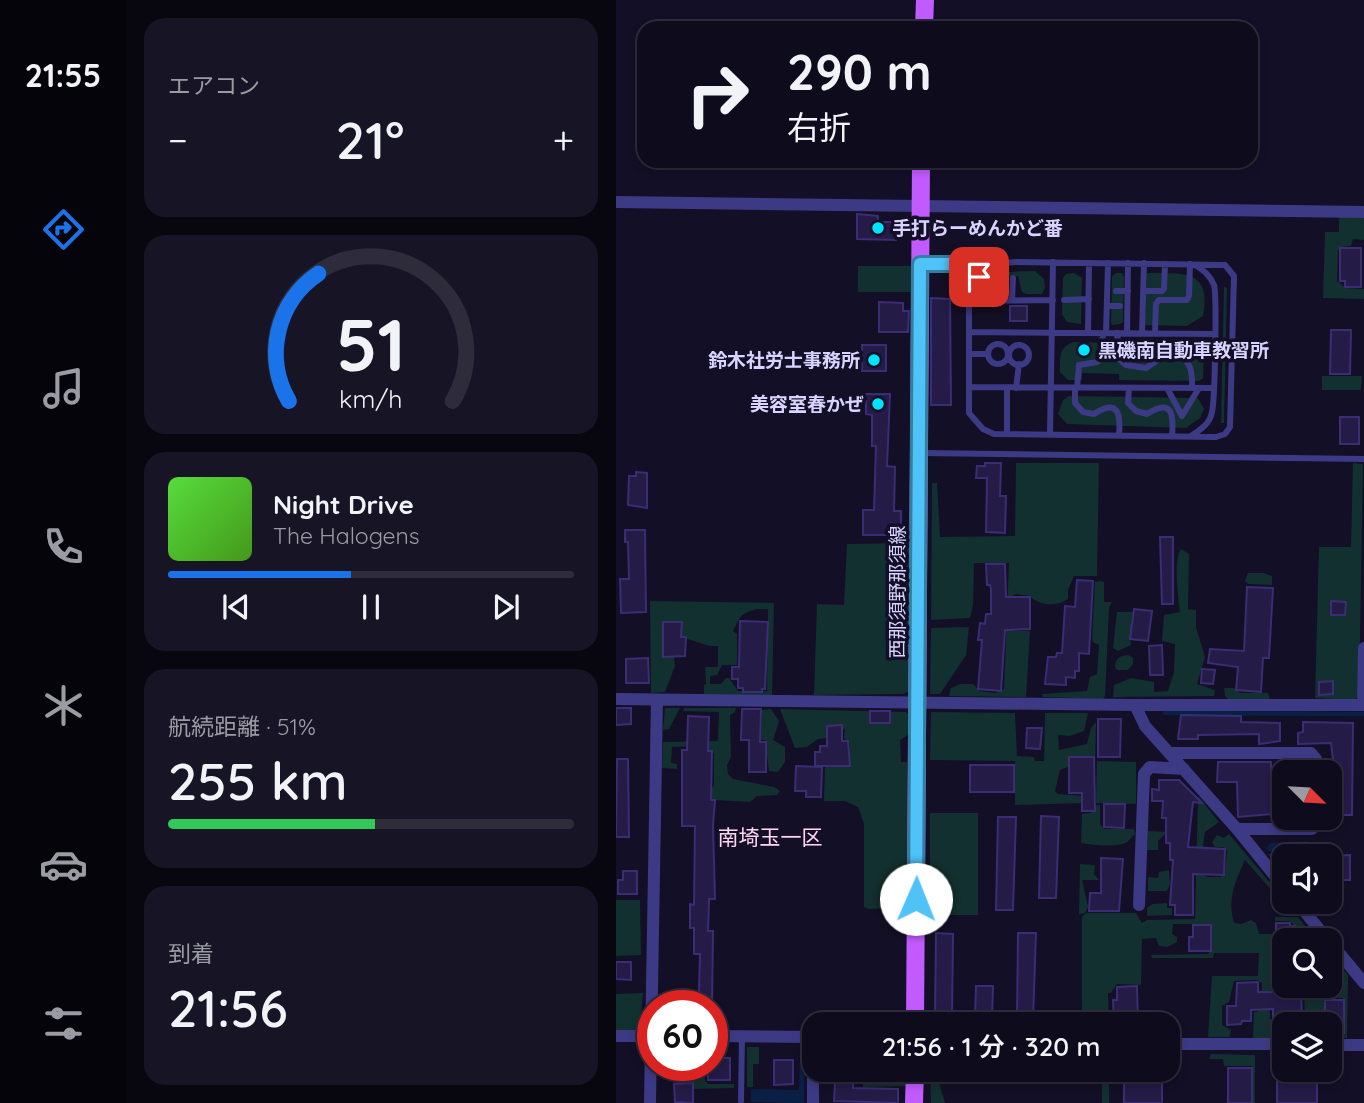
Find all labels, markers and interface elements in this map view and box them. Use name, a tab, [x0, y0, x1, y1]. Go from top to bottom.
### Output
text: 290 m	[787, 41, 932, 102]
icon: right	[672, 49, 763, 140]
text: 21:55	[25, 55, 101, 95]
text: エアコン	[168, 71, 260, 100]
text: 21°	[336, 107, 404, 172]
text: 右折	[787, 107, 851, 147]
text: −	[168, 116, 188, 164]
text: +	[553, 116, 574, 164]
icon: directions	[39, 205, 88, 254]
place label: 手打らーめんかど番	[892, 216, 1063, 240]
marker: 手打らーめんかど番	[870, 220, 886, 236]
pin	[949, 247, 1009, 307]
icon: arrive	[960, 258, 998, 296]
text: 51	[336, 298, 406, 389]
place label: 黒磯南自動車教習所	[1098, 338, 1269, 362]
marker: 黒磯南自動車教習所	[1076, 342, 1092, 358]
place label: 鈴木社労士事務所	[708, 348, 860, 372]
marker: 鈴木社労士事務所	[866, 352, 882, 368]
icon: music	[39, 364, 88, 413]
text: km/h	[339, 382, 403, 413]
place label: 美容室春かぜ	[750, 392, 864, 416]
marker: 美容室春かぜ	[870, 396, 886, 412]
text: Night Drive	[273, 488, 414, 521]
text: The Halogens	[273, 521, 420, 550]
icon: phone	[39, 522, 88, 571]
street label: 西那須野那須線	[885, 525, 909, 659]
icon: previous	[217, 588, 255, 626]
icon: pause	[352, 588, 390, 626]
icon: next	[487, 588, 525, 626]
icon: climate	[39, 681, 88, 730]
text: 航続距離 · 51%	[168, 712, 316, 741]
text: 255 km	[168, 748, 347, 813]
north arrow	[1272, 760, 1342, 830]
map controls	[1272, 760, 1342, 1082]
district label: 南埼玉一区	[718, 824, 823, 850]
icon: car	[39, 840, 88, 889]
button: sound	[1272, 844, 1342, 914]
position arrow	[879, 862, 953, 936]
button: search	[1272, 928, 1342, 998]
text: 到着	[168, 939, 214, 968]
text: 21:56	[168, 975, 288, 1040]
speed limit sign: 60	[637, 990, 728, 1081]
icon: filters	[39, 999, 88, 1048]
button: layers	[1272, 1012, 1342, 1082]
text: 21:56 · 1 分 · 320 m	[882, 1030, 1100, 1063]

